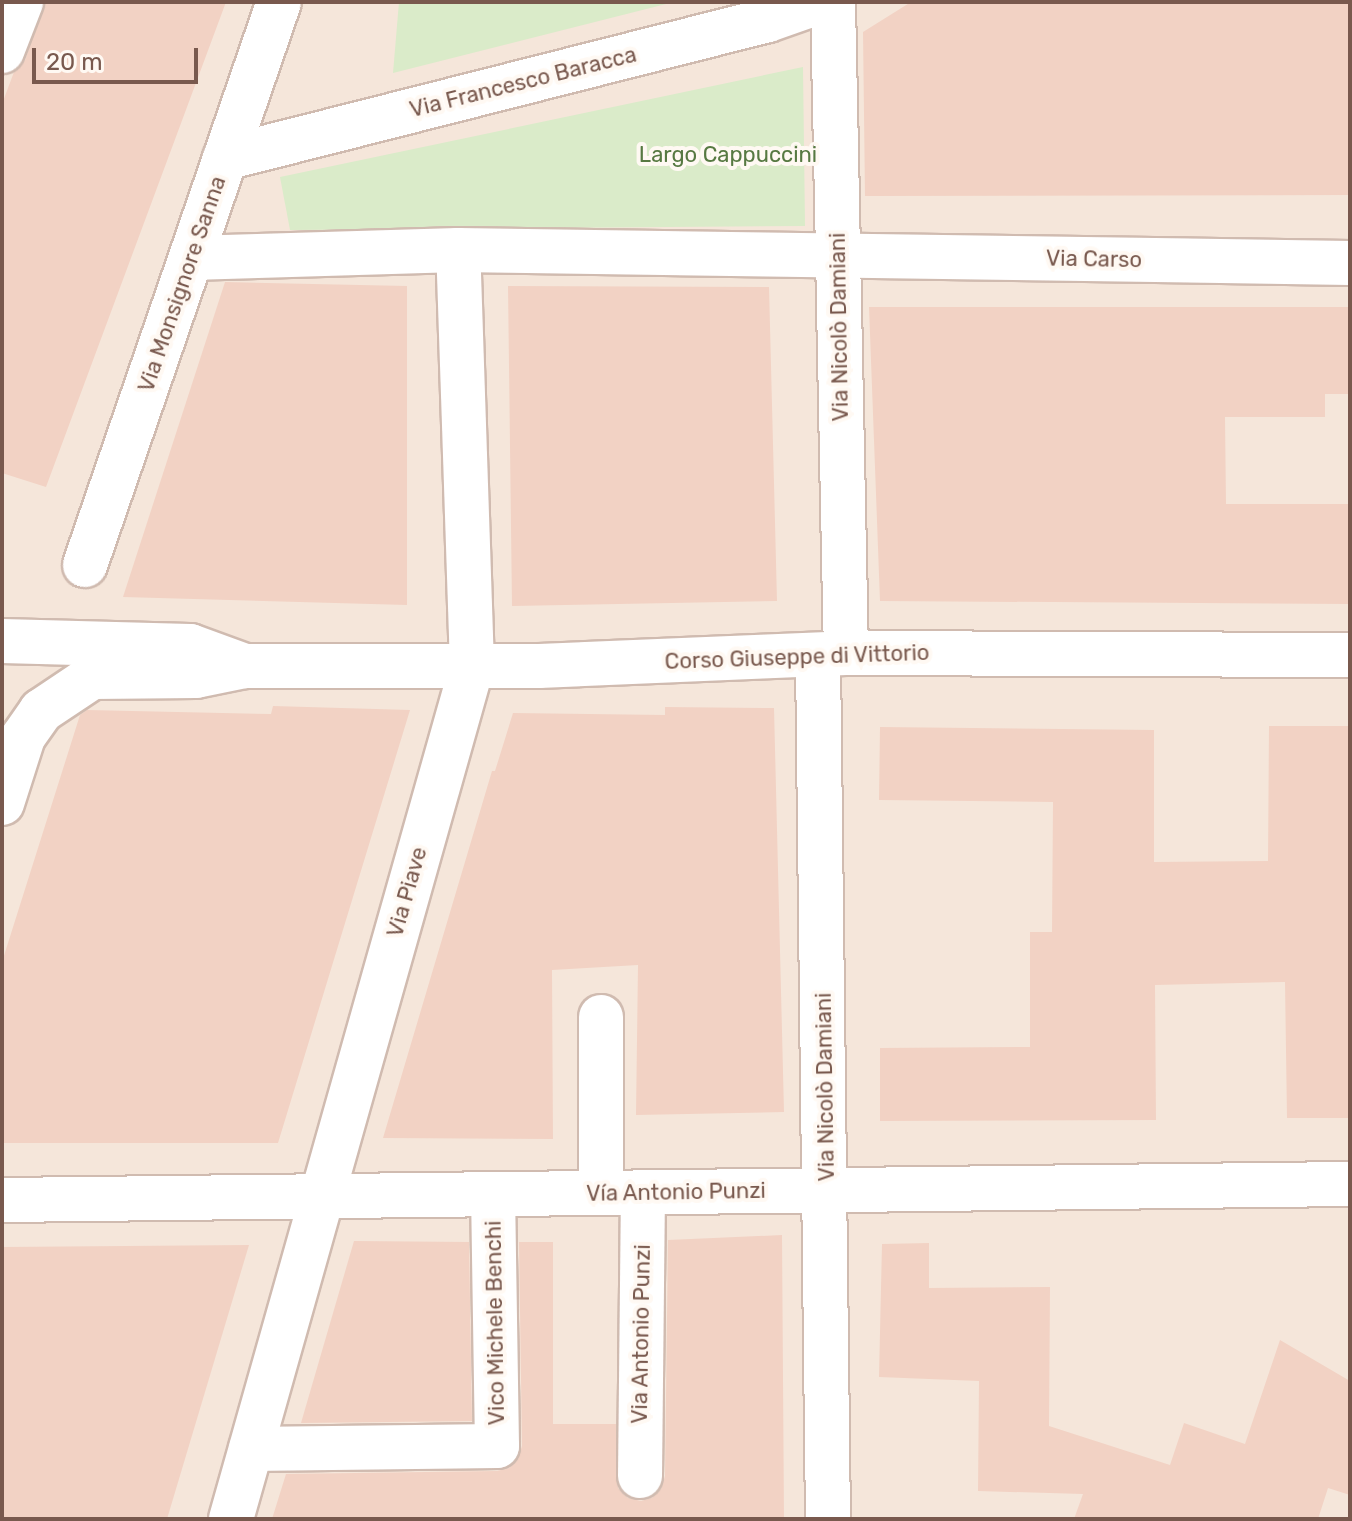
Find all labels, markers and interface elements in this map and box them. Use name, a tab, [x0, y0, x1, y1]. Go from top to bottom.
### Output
scale bar	[36, 32, 202, 82]
street label: Via Francesco Baracca	[407, 41, 639, 123]
text: 20 m	[46, 48, 103, 76]
park label: Largo Cappuccini	[639, 142, 817, 168]
street label: Via Monsignore Sanna	[133, 173, 231, 395]
street label: Via Nicolò Damiani	[824, 232, 854, 422]
street label: Via Carso	[1046, 245, 1142, 273]
street label: Corso Giuseppe di Vittorio	[664, 639, 930, 675]
street label: Via Piave	[382, 844, 432, 940]
street label: Via Nicolò Damiani	[810, 992, 840, 1182]
street label: Vía Antonio Punzi	[586, 1177, 766, 1207]
street label: Vico Michele Benchi	[480, 1220, 510, 1426]
street label: Via Antonio Punzi	[626, 1244, 656, 1424]

